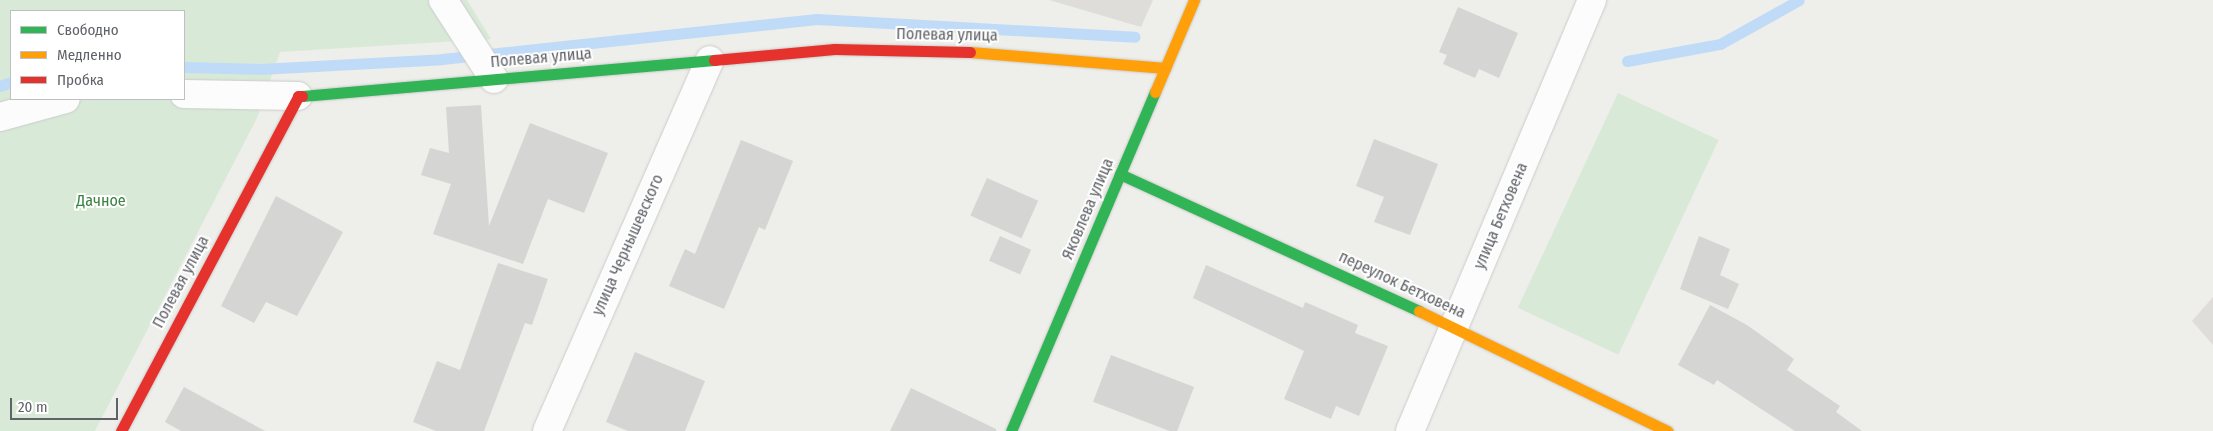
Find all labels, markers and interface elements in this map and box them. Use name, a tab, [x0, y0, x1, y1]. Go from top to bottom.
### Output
legend	[10, 10, 185, 100]
text: Свободно	[57, 21, 119, 39]
street label: Полевая улица	[896, 25, 998, 45]
street label: Полевая улица	[490, 44, 592, 72]
text: Медленно	[57, 46, 122, 64]
text: Пробка	[57, 71, 104, 89]
street label: Яковлева улица	[1058, 155, 1118, 263]
street label: улица Бетховена	[1470, 160, 1532, 272]
street label: улица Чернышевского	[588, 172, 668, 318]
park label: Дачное	[76, 191, 126, 211]
street label: Полевая улица	[149, 233, 213, 331]
street label: переулок Бетховена	[1336, 247, 1468, 323]
scale bar	[12, 388, 120, 420]
text: 20 m	[18, 398, 48, 416]

